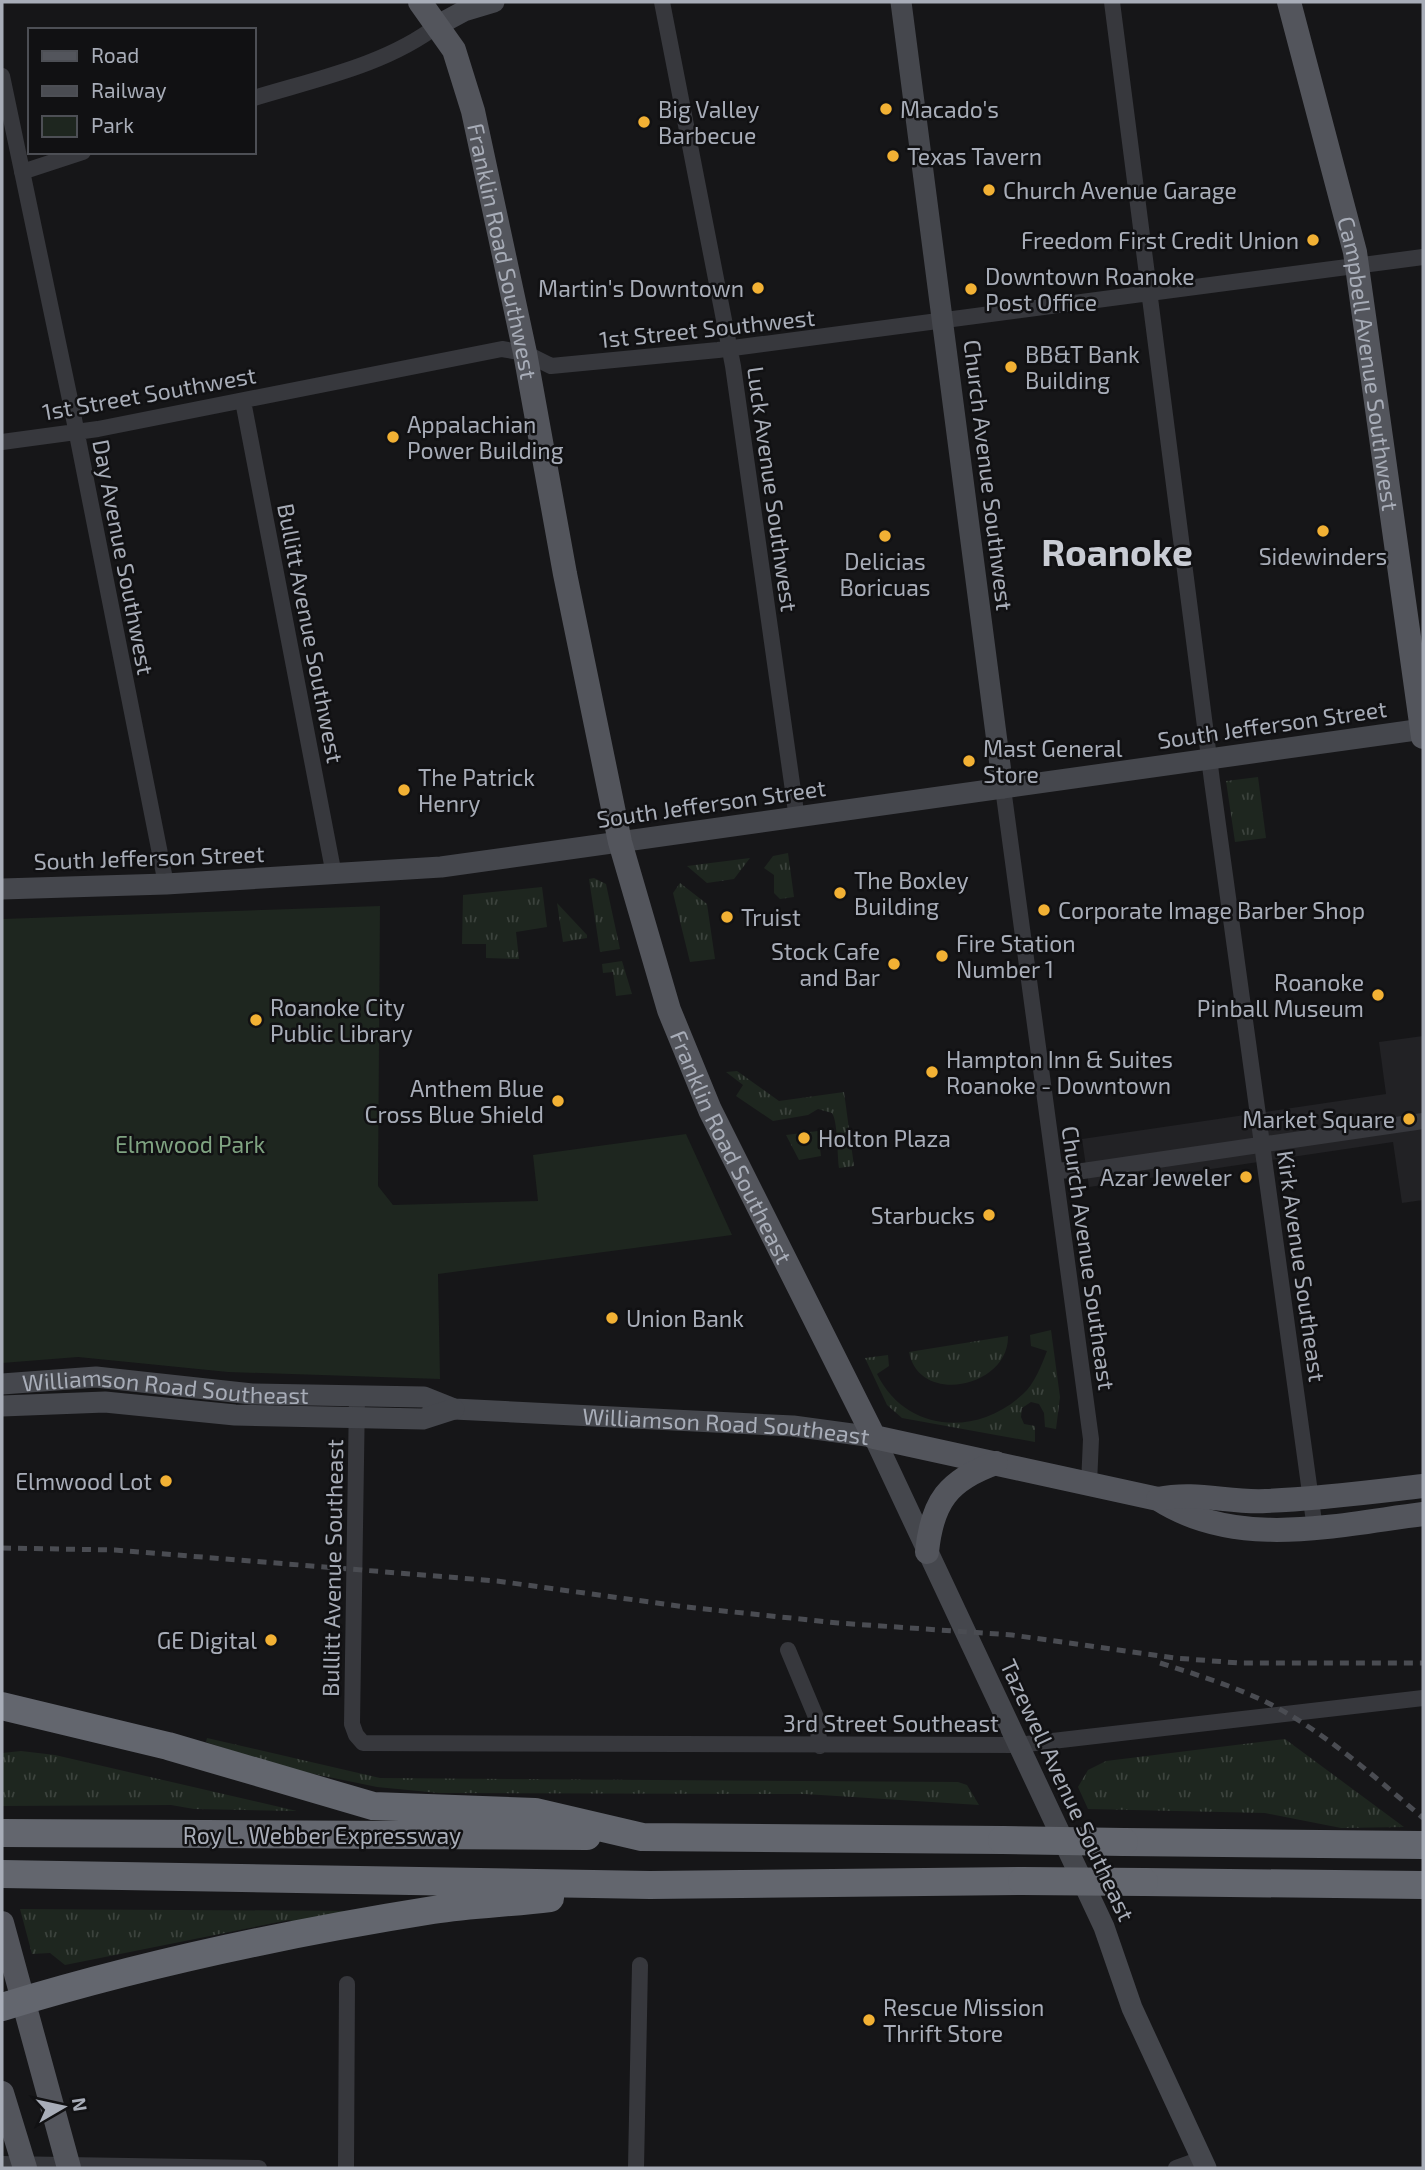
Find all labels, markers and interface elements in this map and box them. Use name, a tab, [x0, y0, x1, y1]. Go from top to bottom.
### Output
legend	[28, 28, 256, 154]
text: Road	[91, 42, 139, 67]
text: Railway	[91, 77, 167, 102]
place label: Big Valley Barbecue	[658, 95, 759, 149]
place label: Macado's	[900, 95, 999, 123]
marker: Macado's	[878, 101, 894, 117]
text: Park	[91, 112, 134, 137]
marker: Big Valley Barbecue	[636, 114, 652, 130]
street label: Franklin Road Southwest	[462, 120, 544, 382]
place label: Texas Tavern	[907, 142, 1042, 170]
marker: Texas Tavern	[885, 148, 901, 164]
place label: Church Avenue Garage	[1003, 176, 1237, 204]
marker: Church Avenue Garage	[981, 182, 997, 198]
street label: Campbell Avenue Southwest	[1332, 213, 1405, 513]
place label: Freedom First Credit Union	[1021, 226, 1299, 254]
marker: Freedom First Credit Union	[1305, 232, 1321, 248]
place label: Downtown Roanoke Post Office	[985, 262, 1195, 316]
place label: Martin's Downtown	[538, 274, 744, 302]
marker: Martin's Downtown	[750, 280, 766, 296]
marker: Downtown Roanoke Post Office	[963, 281, 979, 297]
street label: 1st Street Southwest	[598, 303, 816, 353]
street label: Church Avenue Southwest	[958, 338, 1020, 612]
place label: BB&T Bank Building	[1025, 340, 1140, 394]
marker: BB&T Bank Building	[1003, 359, 1019, 375]
street label: 1st Street Southwest	[40, 360, 258, 426]
street label: Luck Avenue Southwest	[742, 365, 804, 614]
place label: Appalachian Power Building	[407, 410, 564, 464]
marker: Appalachian Power Building	[385, 429, 401, 445]
street label: Day Avenue Southwest	[87, 437, 161, 677]
street label: Bullitt Avenue Southwest	[272, 501, 350, 765]
marker: Sidewinders	[1315, 523, 1331, 539]
marker: Delicias Boricuas	[877, 528, 893, 544]
district label: Roanoke	[1041, 529, 1193, 573]
place label: Sidewinders	[1259, 542, 1387, 570]
place label: Delicias Boricuas	[840, 547, 930, 601]
street label: South Jefferson Street	[1156, 694, 1389, 754]
place label: Mast General Store	[983, 734, 1123, 788]
marker: Mast General Store	[961, 753, 977, 769]
place label: The Patrick Henry	[418, 763, 535, 817]
street label: South Jefferson Street	[595, 773, 828, 833]
marker: The Patrick Henry	[396, 782, 412, 798]
street label: South Jefferson Street	[33, 839, 265, 875]
place label: The Boxley Building	[854, 866, 969, 920]
marker: The Boxley Building	[832, 885, 848, 901]
place label: Corporate Image Barber Shop	[1058, 896, 1365, 924]
marker: Corporate Image Barber Shop	[1036, 902, 1052, 918]
place label: Truist	[741, 903, 801, 931]
marker: Truist	[719, 909, 735, 925]
place label: Fire Station Number 1	[956, 929, 1076, 983]
place label: Stock Cafe and Bar	[771, 937, 880, 991]
marker: Fire Station Number 1	[934, 948, 950, 964]
marker: Stock Cafe and Bar	[886, 956, 902, 972]
place label: Roanoke Pinball Museum	[1197, 968, 1364, 1022]
marker: Roanoke Pinball Museum	[1370, 987, 1386, 1003]
place label: Roanoke City Public Library	[270, 993, 413, 1047]
marker: Roanoke City Public Library	[248, 1012, 264, 1028]
street label: Franklin Road Southeast	[665, 1026, 799, 1268]
place label: Hampton Inn & Suites Roanoke - Downtown	[946, 1045, 1173, 1099]
marker: Hampton Inn & Suites Roanoke - Downtown	[924, 1064, 940, 1080]
place label: Anthem Blue Cross Blue Shield	[364, 1074, 544, 1128]
marker: Anthem Blue Cross Blue Shield	[550, 1093, 566, 1109]
place label: Market Square	[1242, 1105, 1395, 1133]
marker: Market Square	[1401, 1111, 1417, 1127]
place label: Holton Plaza	[818, 1124, 951, 1152]
street label: Church Avenue Southeast	[1057, 1124, 1121, 1392]
park label: Elmwood Park	[115, 1130, 265, 1158]
marker: Holton Plaza	[796, 1130, 812, 1146]
street label: Kirk Avenue Southeast	[1272, 1148, 1332, 1384]
place label: Azar Jeweler	[1100, 1163, 1232, 1191]
marker: Azar Jeweler	[1238, 1169, 1254, 1185]
place label: Starbucks	[871, 1201, 975, 1229]
marker: Starbucks	[981, 1207, 997, 1223]
place label: Union Bank	[626, 1304, 744, 1332]
marker: Union Bank	[604, 1310, 620, 1326]
street label: Williamson Road Southeast	[21, 1363, 309, 1409]
street label: Williamson Road Southeast	[582, 1401, 871, 1450]
street label: Bullitt Avenue Southeast	[316, 1439, 348, 1697]
place label: Elmwood Lot	[15, 1467, 152, 1495]
marker: Elmwood Lot	[158, 1473, 174, 1489]
place label: GE Digital	[157, 1626, 257, 1654]
marker: GE Digital	[263, 1632, 279, 1648]
street label: Tazewell Avenue Southeast	[995, 1655, 1141, 1926]
street label: 3rd Street Southeast	[783, 1709, 999, 1737]
street label: Roy L. Webber Expressway	[183, 1821, 461, 1849]
place label: Rescue Mission Thrift Store	[883, 1993, 1044, 2047]
marker: Rescue Mission Thrift Store	[861, 2012, 877, 2028]
north arrow	[28, 2072, 98, 2142]
text: N	[68, 2096, 93, 2113]

